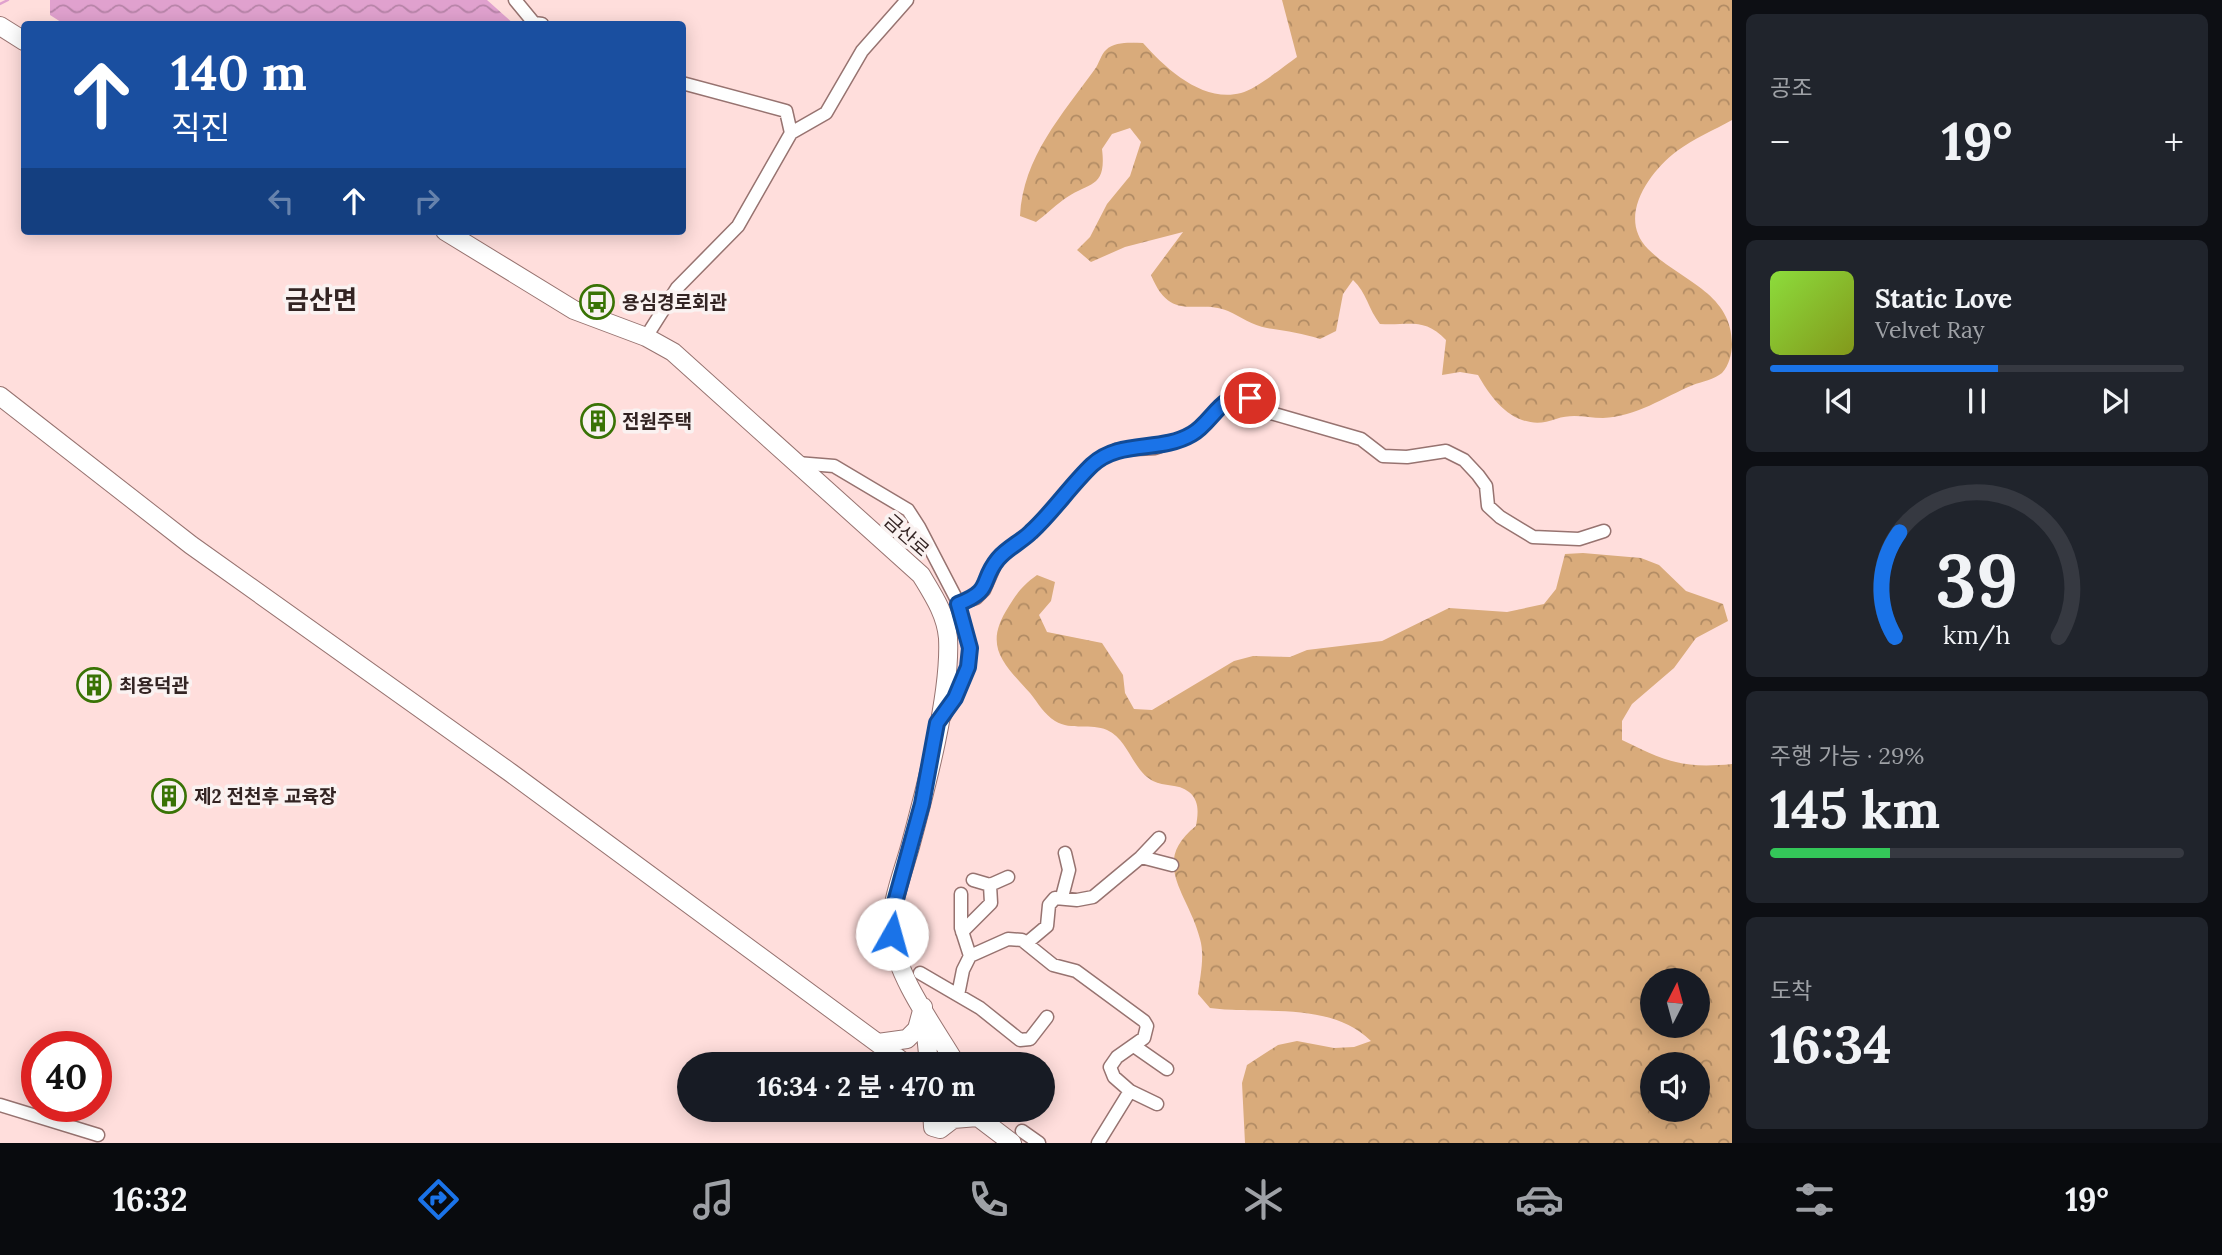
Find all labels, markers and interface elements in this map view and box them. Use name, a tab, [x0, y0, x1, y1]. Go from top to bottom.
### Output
text: 140 m	[171, 41, 307, 103]
icon: ahead	[56, 49, 147, 140]
text: 공조	[1770, 73, 1812, 102]
text: 직진	[171, 107, 230, 148]
text: 19°	[1942, 108, 2012, 174]
text: −	[1770, 118, 1790, 166]
text: +	[2164, 118, 2184, 166]
icon: left	[262, 182, 300, 220]
icon: ahead	[335, 182, 373, 220]
icon: right	[408, 182, 446, 220]
text: Static Love	[1875, 282, 2012, 315]
district label: 금산면	[285, 283, 357, 316]
bus stop icon: 용심경로회관	[578, 283, 616, 321]
place label: 용심경로회관	[622, 290, 727, 314]
text: Velvet Ray	[1875, 315, 1985, 344]
pin	[1220, 368, 1280, 428]
icon: arrive	[1231, 379, 1269, 417]
icon: previous	[1820, 382, 1858, 420]
icon: pause	[1958, 382, 1996, 420]
icon: next	[2096, 382, 2134, 420]
building icon: 전원주택	[579, 402, 617, 440]
place label: 전원주택	[622, 409, 692, 433]
street label: 금산로	[879, 509, 935, 561]
text: 39	[1936, 535, 2018, 628]
text: km/h	[1943, 619, 2011, 651]
building icon: 최용덕관	[75, 666, 113, 704]
place label: 최용덕관	[119, 673, 189, 697]
text: 주행 가능 · 29%	[1770, 741, 1924, 770]
text: 145 km	[1770, 776, 1940, 842]
building icon: 제2 전천후 교육장	[150, 777, 188, 815]
place label: 제2 전천후 교육장	[194, 784, 336, 808]
position arrow	[855, 897, 929, 971]
north arrow	[1640, 968, 1710, 1038]
map controls	[1640, 968, 1710, 1122]
text: 도착	[1770, 976, 1812, 1005]
text: 16:34	[1770, 1011, 1892, 1077]
speed limit sign: 40	[21, 1031, 112, 1122]
button: sound	[1640, 1052, 1710, 1122]
text: 16:34 · 2 분 · 470 m	[757, 1070, 975, 1103]
icon: directions	[414, 1175, 463, 1224]
icon: music	[689, 1175, 738, 1224]
icon: phone	[964, 1175, 1013, 1224]
icon: climate	[1239, 1175, 1288, 1224]
icon: car	[1515, 1175, 1564, 1224]
icon: filters	[1790, 1175, 1839, 1224]
text: 16:32	[113, 1179, 187, 1220]
text: 19°	[2065, 1179, 2109, 1220]

